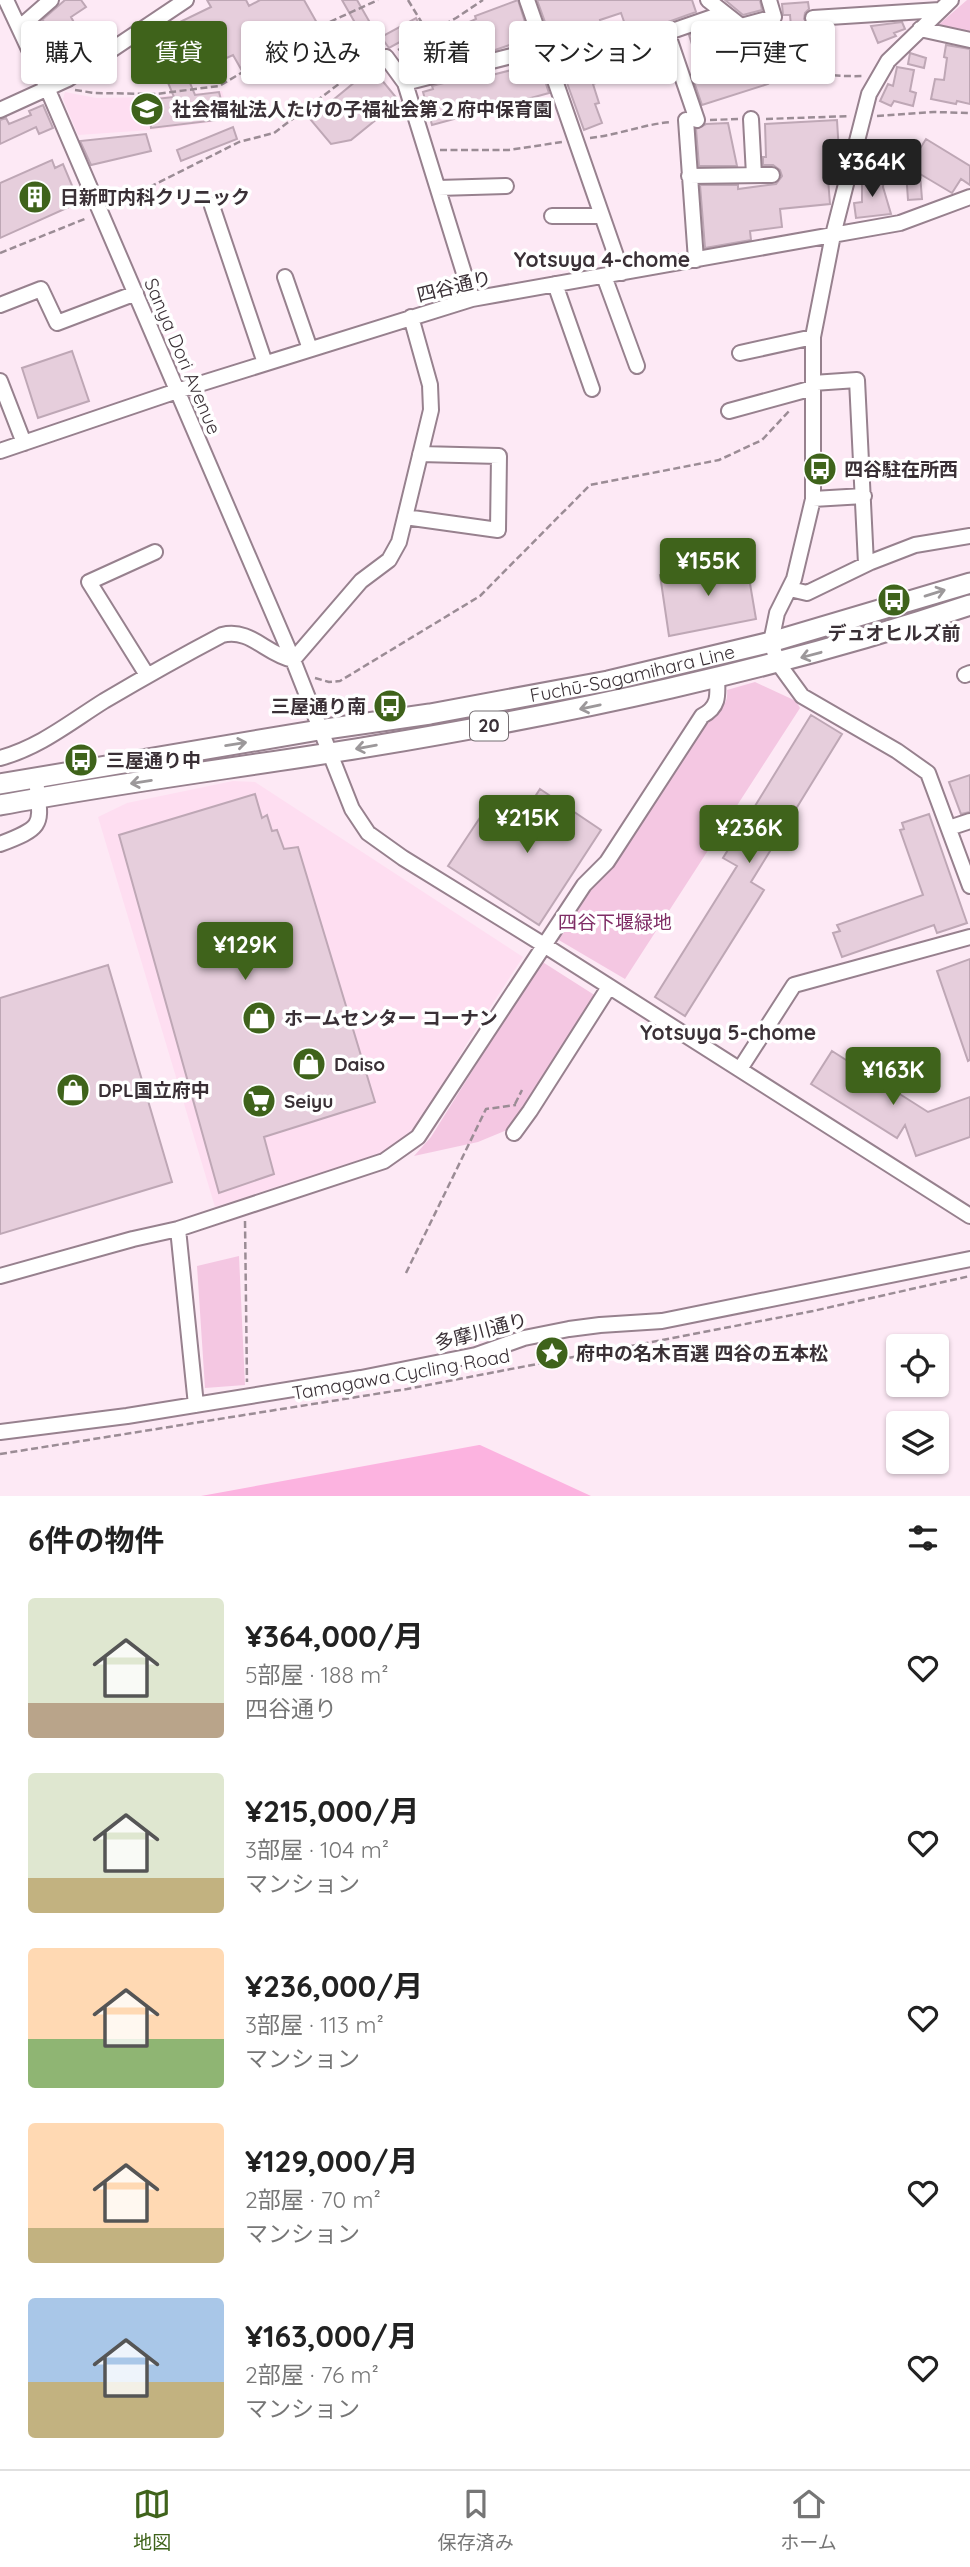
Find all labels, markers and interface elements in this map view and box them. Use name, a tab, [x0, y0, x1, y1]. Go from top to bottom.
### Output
chip: 購入	[21, 21, 117, 84]
chip: 賃貸	[131, 21, 227, 84]
chip: 絞り込み	[241, 21, 385, 84]
chip: 新着	[399, 21, 495, 84]
chip: マンション	[509, 21, 677, 84]
chip: 一戸建て	[691, 21, 835, 84]
school or university icon: 社会福祉法人たけの子福祉会第２府中保育園	[128, 90, 166, 128]
place label: 社会福祉法人たけの子福祉会第２府中保育園	[172, 97, 552, 121]
pin: ¥364K	[823, 140, 921, 199]
text: ¥364K	[838, 147, 906, 176]
building icon: 日新町内科クリニック	[16, 178, 54, 216]
place label: 日新町内科クリニック	[60, 185, 250, 209]
district label: Yotsuya 4-chome	[514, 246, 690, 272]
street label: 四谷通り	[414, 265, 494, 307]
street label: Sanya Dori Avenue	[139, 274, 227, 438]
bus stop icon: 四谷駐在所西	[801, 450, 839, 488]
place label: 四谷駐在所西	[844, 457, 958, 481]
pin: ¥155K	[659, 538, 757, 598]
text: ¥155K	[676, 546, 740, 575]
bus stop icon: デュオヒルズ前	[875, 581, 913, 619]
one-way arrow	[924, 586, 946, 599]
place label: デュオヒルズ前	[827, 621, 961, 645]
street label: Fuchū-Sagamihara Line	[528, 639, 737, 707]
one-way arrow	[800, 649, 822, 662]
bus stop icon: 三屋通り南	[371, 687, 409, 725]
place label: 三屋通り南	[271, 694, 366, 718]
one-way arrow	[579, 700, 602, 714]
road number: 20	[470, 712, 508, 740]
one-way arrow	[224, 737, 247, 750]
bus stop icon: 三屋通り中	[62, 741, 100, 779]
one-way arrow	[355, 741, 378, 754]
place label: 三屋通り中	[106, 748, 201, 772]
one-way arrow	[130, 776, 153, 789]
pin: ¥215K	[478, 796, 576, 855]
text: ¥215K	[495, 803, 559, 832]
pin: ¥236K	[700, 806, 798, 865]
text: ¥236K	[716, 813, 782, 842]
park label: 四谷下堰緑地	[558, 910, 672, 934]
pin: ¥129K	[196, 922, 294, 982]
text: ¥129K	[213, 930, 277, 959]
shop icon: ホームセンター コーナン	[240, 999, 278, 1037]
place label: ホームセンター コーナン	[284, 1006, 498, 1030]
district label: Yotsuya 5-chome	[640, 1019, 816, 1045]
shop icon: Daiso	[290, 1045, 328, 1083]
pin: ¥163K	[844, 1048, 942, 1107]
place label: Daiso	[334, 1052, 385, 1076]
text: ¥163K	[862, 1055, 924, 1084]
shop icon: DPL国立府中	[54, 1071, 92, 1109]
place label: DPL国立府中	[98, 1078, 210, 1102]
supermarket icon: Seiyu	[240, 1082, 278, 1120]
place label: Seiyu	[284, 1089, 333, 1113]
street label: 多摩川通り	[432, 1307, 530, 1355]
place icon: 府中の名木百選 四谷の五本松	[533, 1334, 571, 1372]
map controls	[886, 1334, 949, 1474]
button: locate	[886, 1334, 949, 1397]
place label: 府中の名木百選 四谷の五本松	[576, 1341, 828, 1365]
street label: Tamagawa Cycling Road	[290, 1343, 512, 1405]
button: layers	[886, 1411, 949, 1474]
icon: filters	[904, 1519, 942, 1557]
text: 6件の物件	[28, 1521, 165, 1559]
text: ¥364,000/月	[245, 1617, 424, 1655]
icon: home	[84, 1626, 168, 1710]
icon: heart	[904, 1649, 942, 1687]
text: 5部屋 · 188 m²	[245, 1660, 388, 1689]
text: 四谷通り	[245, 1694, 337, 1723]
text: ¥215,000/月	[245, 1792, 419, 1830]
icon: home	[84, 1801, 168, 1885]
icon: heart	[904, 1824, 942, 1862]
text: 3部屋 · 104 m²	[245, 1835, 389, 1864]
text: マンション	[245, 1869, 360, 1898]
text: ¥236,000/月	[245, 1967, 423, 2005]
icon: home	[84, 1976, 168, 2060]
icon: heart	[904, 1999, 942, 2037]
text: 3部屋 · 113 m²	[245, 2010, 384, 2039]
text: マンション	[245, 2044, 360, 2073]
text: ¥129,000/月	[245, 2142, 419, 2180]
icon: home	[84, 2151, 168, 2235]
icon: heart	[904, 2174, 942, 2212]
text: 2部屋 · 70 m²	[245, 2185, 381, 2214]
text: マンション	[245, 2219, 360, 2248]
text: ¥163,000/月	[245, 2317, 418, 2355]
icon: home	[84, 2326, 168, 2410]
icon: heart	[904, 2349, 942, 2387]
text: 2部屋 · 76 m²	[245, 2360, 379, 2389]
text: マンション	[245, 2394, 360, 2423]
tab: 地図	[133, 2485, 171, 2554]
tab: 保存済み	[438, 2485, 514, 2554]
tab: ホーム	[780, 2485, 837, 2554]

